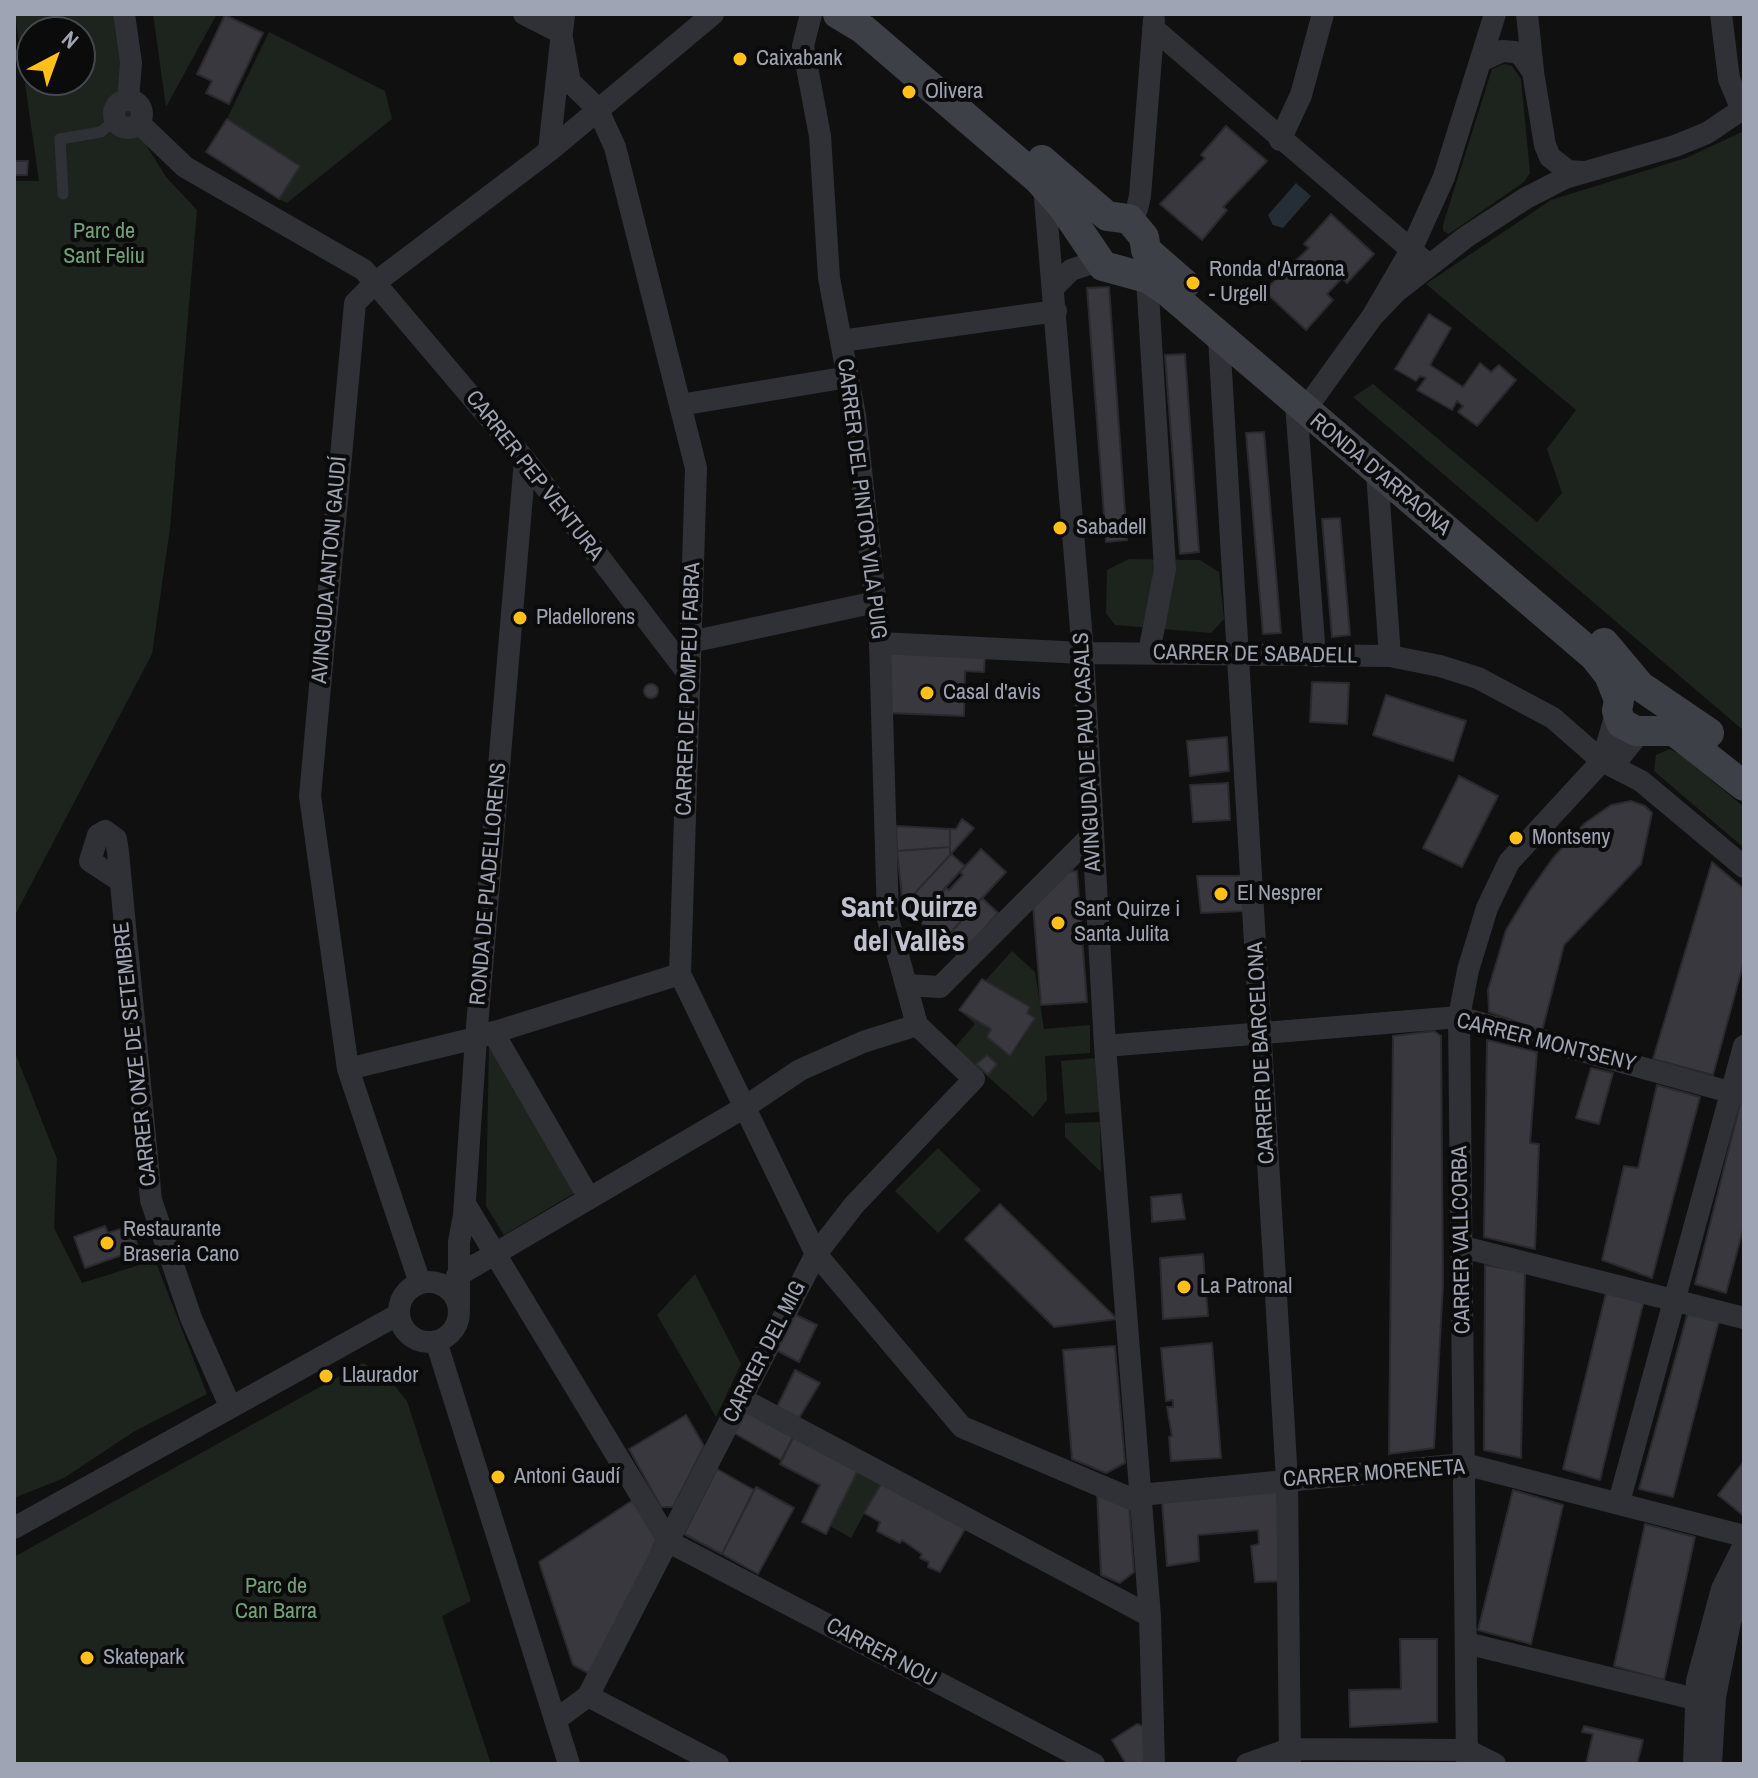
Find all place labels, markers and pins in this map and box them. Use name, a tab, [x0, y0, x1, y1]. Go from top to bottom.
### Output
place label: Caixabank	[756, 46, 842, 72]
marker: Caixabank	[731, 50, 749, 68]
place label: Olivera	[925, 79, 983, 105]
marker: Olivera	[900, 83, 918, 101]
place label: Ronda d'Arraona - Urgell	[1209, 257, 1345, 308]
marker: Ronda d'Arraona - Urgell	[1184, 274, 1202, 292]
place label: Sabadell	[1076, 515, 1146, 541]
marker: Sabadell	[1051, 519, 1069, 537]
place label: Pladellorens	[536, 605, 635, 631]
marker: Pladellorens	[511, 609, 529, 627]
place label: Casal d'avis	[943, 680, 1041, 706]
marker: Casal d'avis	[918, 684, 936, 702]
place label: Montseny	[1532, 825, 1610, 851]
marker: Montseny	[1507, 829, 1525, 847]
place label: El Nesprer	[1237, 881, 1322, 907]
marker: El Nesprer	[1212, 885, 1230, 903]
place label: Sant Quirze i Santa Julita	[1074, 897, 1180, 948]
marker: Sant Quirze i Santa Julita	[1049, 914, 1067, 932]
place label: Restaurante Braseria Cano	[123, 1217, 239, 1268]
marker: Restaurante Braseria Cano	[98, 1234, 116, 1252]
place label: La Patronal	[1200, 1274, 1292, 1300]
marker: La Patronal	[1175, 1278, 1193, 1296]
place label: Llaurador	[342, 1363, 418, 1389]
marker: Llaurador	[317, 1367, 335, 1385]
place label: Antoni Gaudí	[514, 1464, 620, 1490]
marker: Antoni Gaudí	[489, 1468, 507, 1486]
place label: Skatepark	[103, 1645, 184, 1671]
marker: Skatepark	[78, 1649, 96, 1667]

